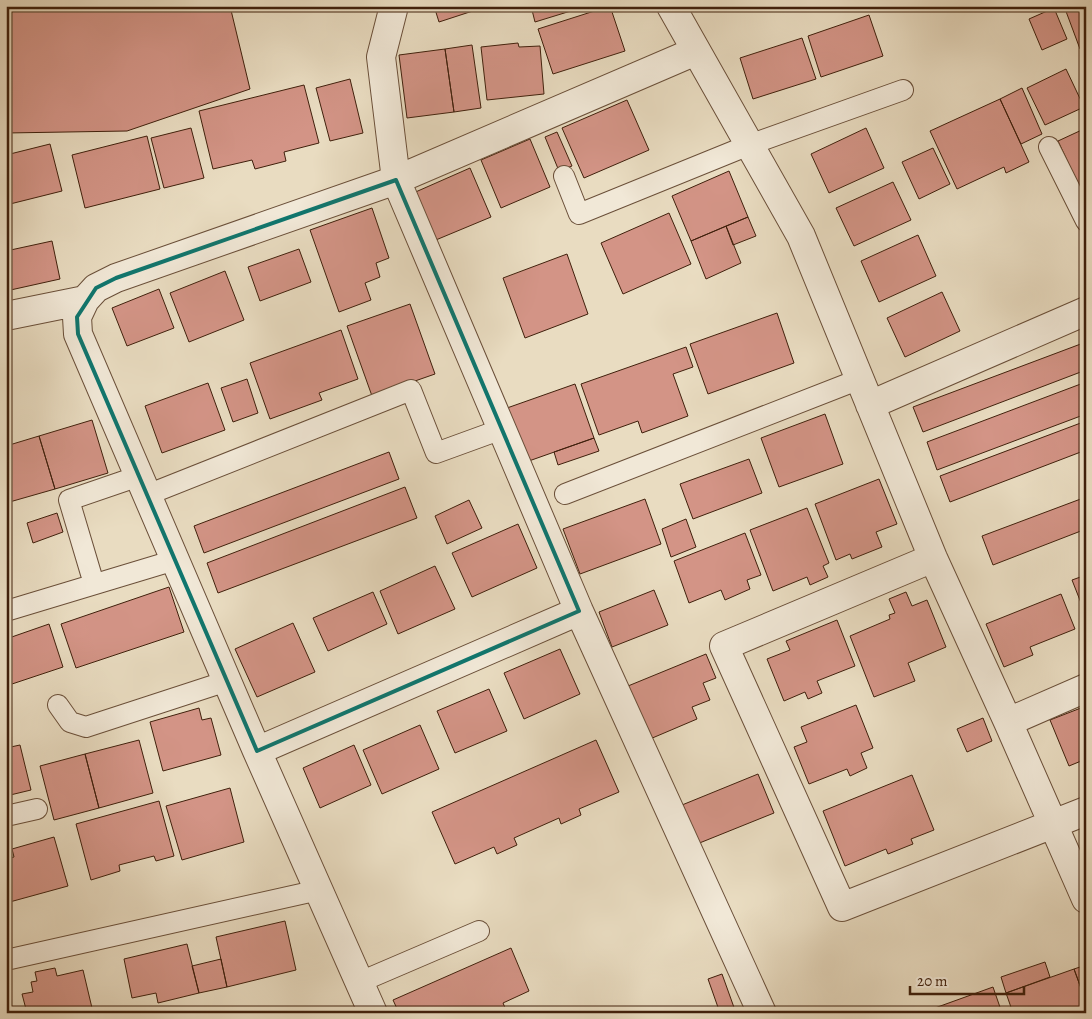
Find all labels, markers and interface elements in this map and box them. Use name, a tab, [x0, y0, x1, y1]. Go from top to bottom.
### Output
scale bar	[910, 964, 1023, 996]
text: 20 m	[917, 971, 948, 991]

